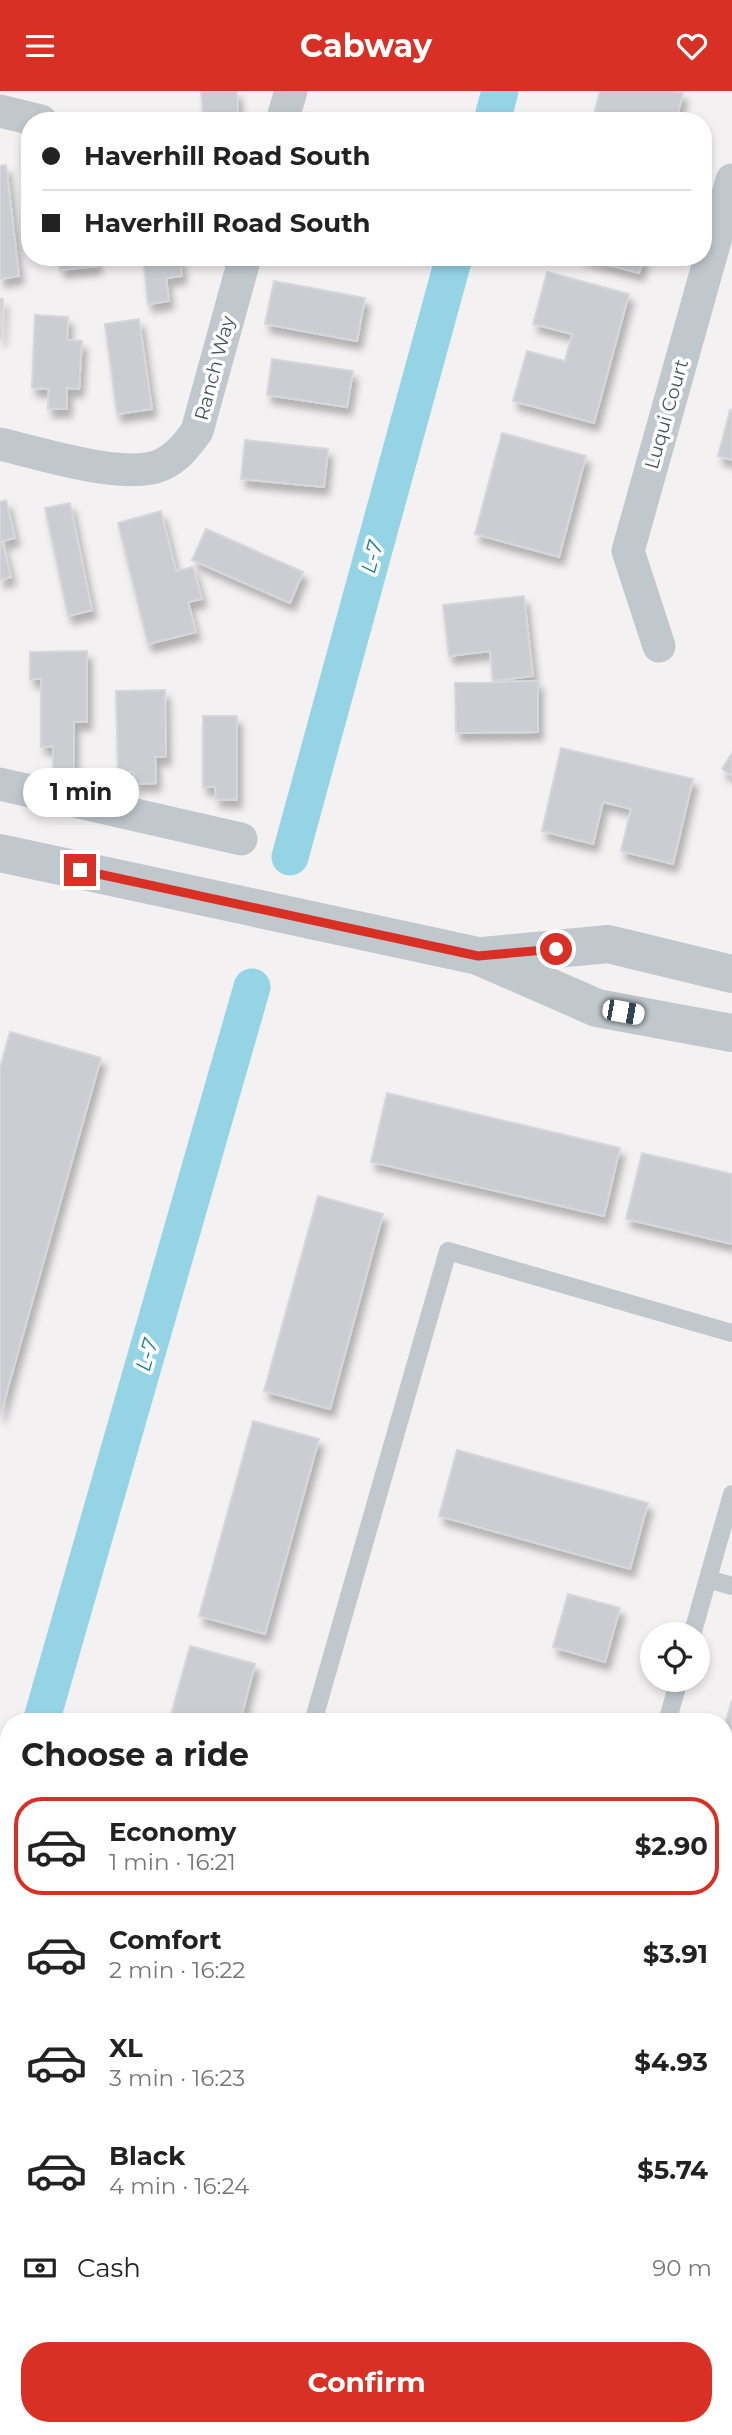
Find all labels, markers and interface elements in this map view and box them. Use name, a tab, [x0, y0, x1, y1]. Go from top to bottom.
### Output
text: Cabway	[300, 26, 432, 65]
icon: menu	[21, 27, 59, 65]
icon: heart	[673, 27, 711, 65]
text: Haverhill Road South	[84, 140, 370, 172]
text: Haverhill Road South	[84, 207, 370, 239]
street label: Ranch Way	[189, 313, 240, 423]
street label: Luqui Court	[640, 356, 693, 472]
water label: L-7	[355, 536, 388, 576]
callout: 1 min	[22, 769, 138, 817]
text: 1 min	[50, 778, 112, 806]
route end	[64, 854, 96, 886]
route start	[540, 933, 572, 965]
car	[601, 998, 646, 1026]
water label: L-7	[130, 1334, 163, 1374]
map controls	[640, 1622, 710, 1692]
button: locate	[640, 1622, 710, 1692]
text: Choose a ride	[21, 1735, 249, 1774]
icon: car	[25, 1815, 88, 1878]
text: Economy	[109, 1816, 236, 1848]
text: $2.90	[635, 1830, 708, 1862]
text: 1 min · 16:21	[109, 1848, 236, 1876]
icon: car	[25, 1923, 88, 1986]
text: Comfort	[109, 1924, 221, 1956]
text: $3.91	[643, 1938, 708, 1970]
text: 2 min · 16:22	[109, 1956, 245, 1984]
icon: car	[25, 2031, 88, 2094]
text: XL	[109, 2032, 143, 2064]
text: $4.93	[634, 2046, 708, 2078]
text: 3 min · 16:23	[109, 2064, 245, 2092]
icon: car	[25, 2139, 88, 2202]
text: Black	[109, 2140, 185, 2172]
text: $5.74	[637, 2154, 708, 2186]
text: 4 min · 16:24	[109, 2172, 249, 2200]
icon: cash	[21, 2249, 59, 2287]
text: Cash	[77, 2252, 141, 2284]
text: 90 m	[652, 2254, 712, 2282]
button: Confirm	[21, 2342, 712, 2422]

